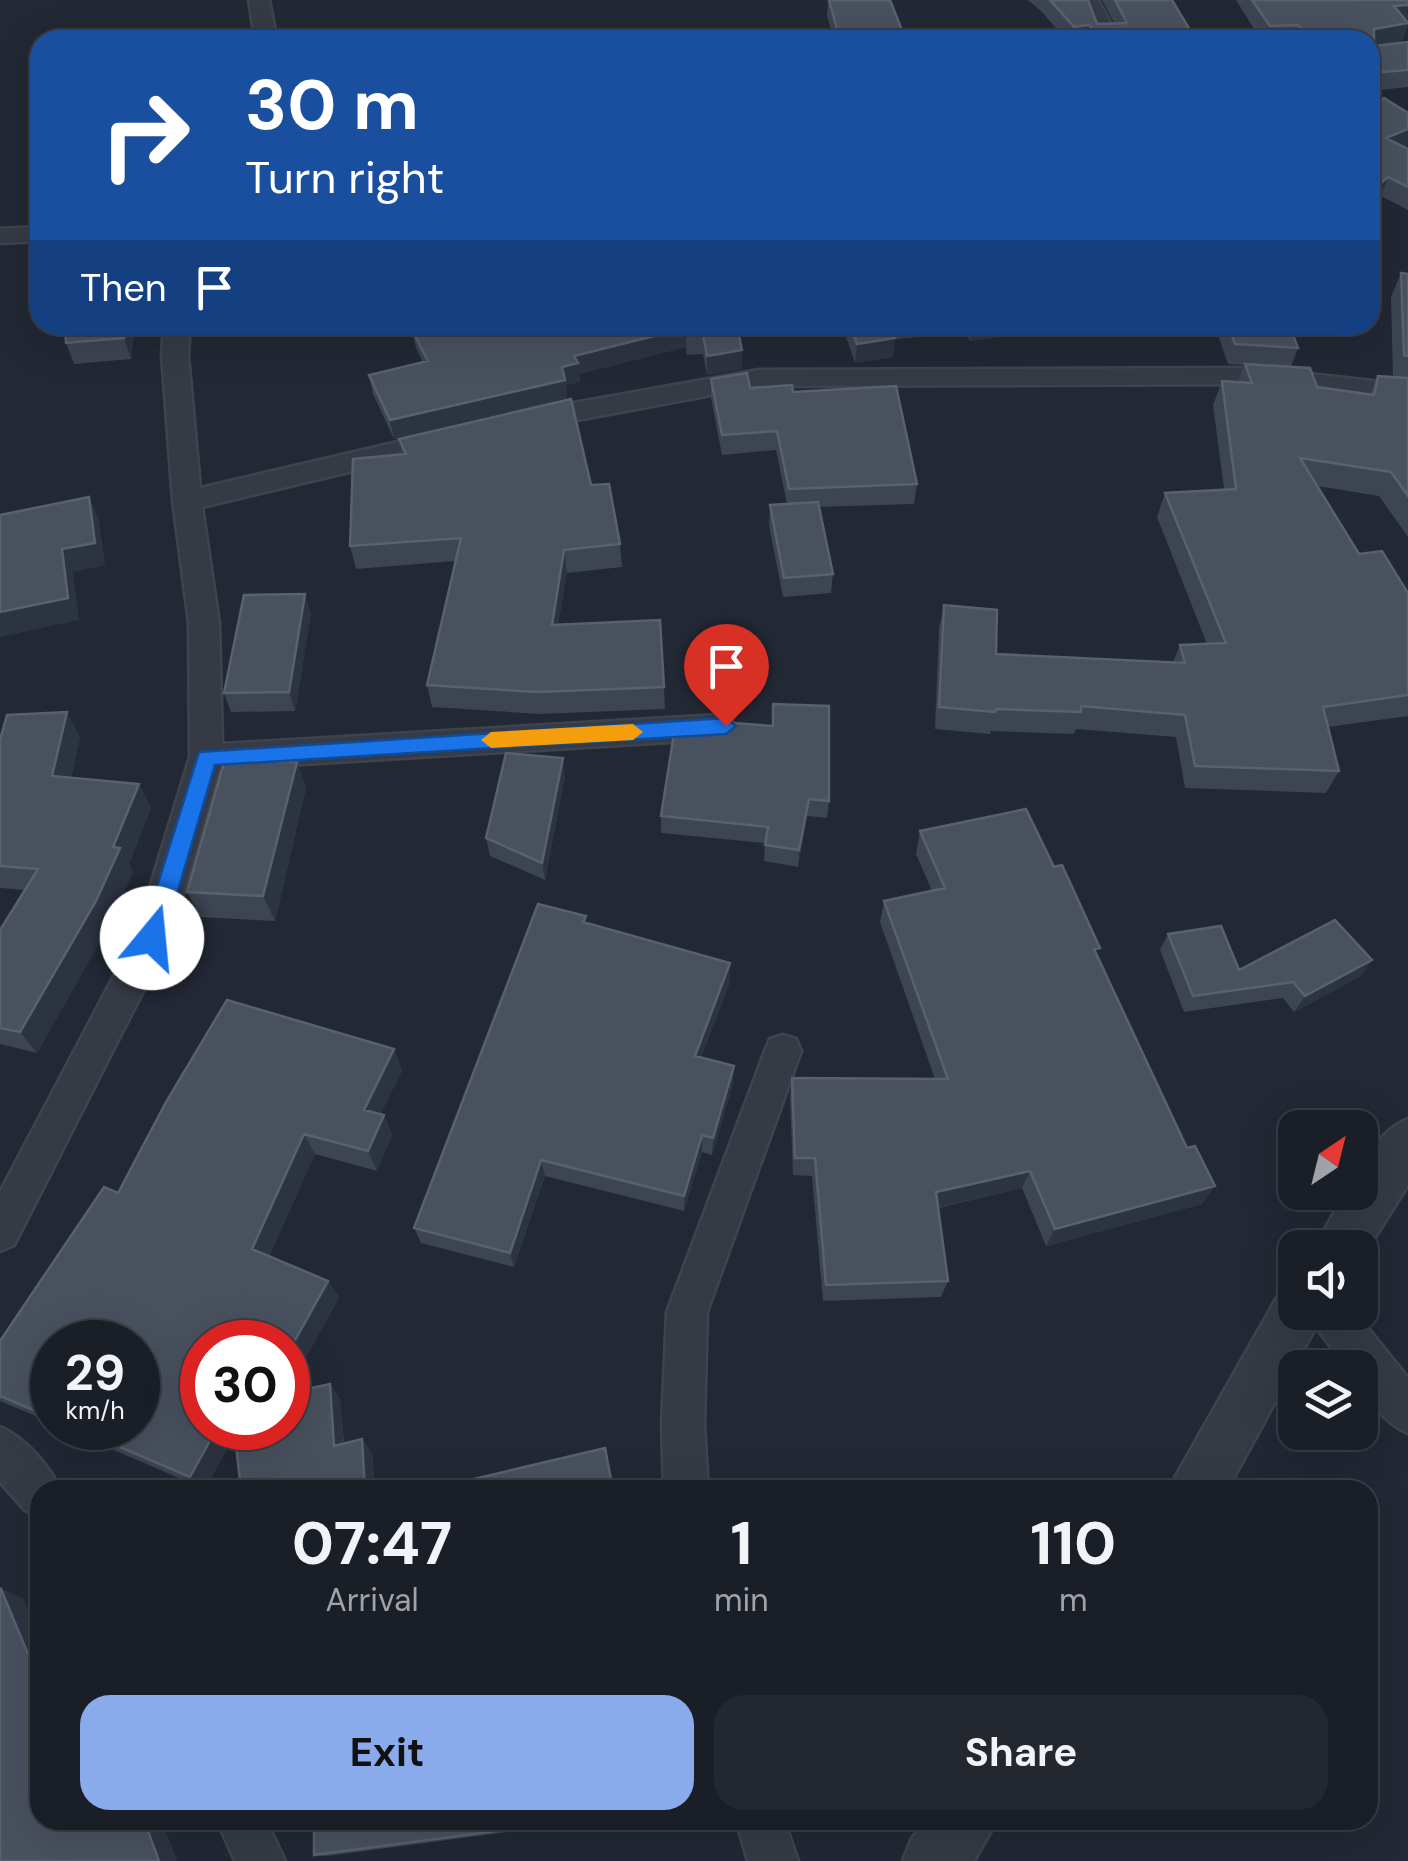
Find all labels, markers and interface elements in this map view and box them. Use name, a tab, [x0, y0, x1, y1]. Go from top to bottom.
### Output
text: 30 m	[245, 60, 419, 151]
icon: right	[80, 70, 210, 200]
text: Turn right	[245, 148, 444, 207]
icon: arrive	[187, 260, 242, 315]
text: Then	[80, 263, 167, 313]
pin	[684, 624, 769, 727]
icon: arrive	[699, 639, 754, 694]
position arrow	[100, 886, 204, 990]
north arrow	[1278, 1110, 1378, 1210]
map controls	[1278, 1110, 1378, 1450]
button: sound	[1278, 1230, 1378, 1330]
speed limit sign: 30	[180, 1320, 310, 1450]
text: 29	[65, 1340, 125, 1406]
button: layers	[1278, 1350, 1378, 1450]
text: km/h	[65, 1394, 125, 1427]
text: 07:47	[292, 1504, 452, 1583]
text: 1	[730, 1504, 752, 1583]
text: 110	[1030, 1504, 1116, 1583]
text: Arrival	[325, 1579, 419, 1621]
text: min	[714, 1579, 769, 1621]
text: m	[1059, 1579, 1088, 1621]
button: Exit	[80, 1695, 694, 1810]
button: Share	[714, 1695, 1328, 1810]

